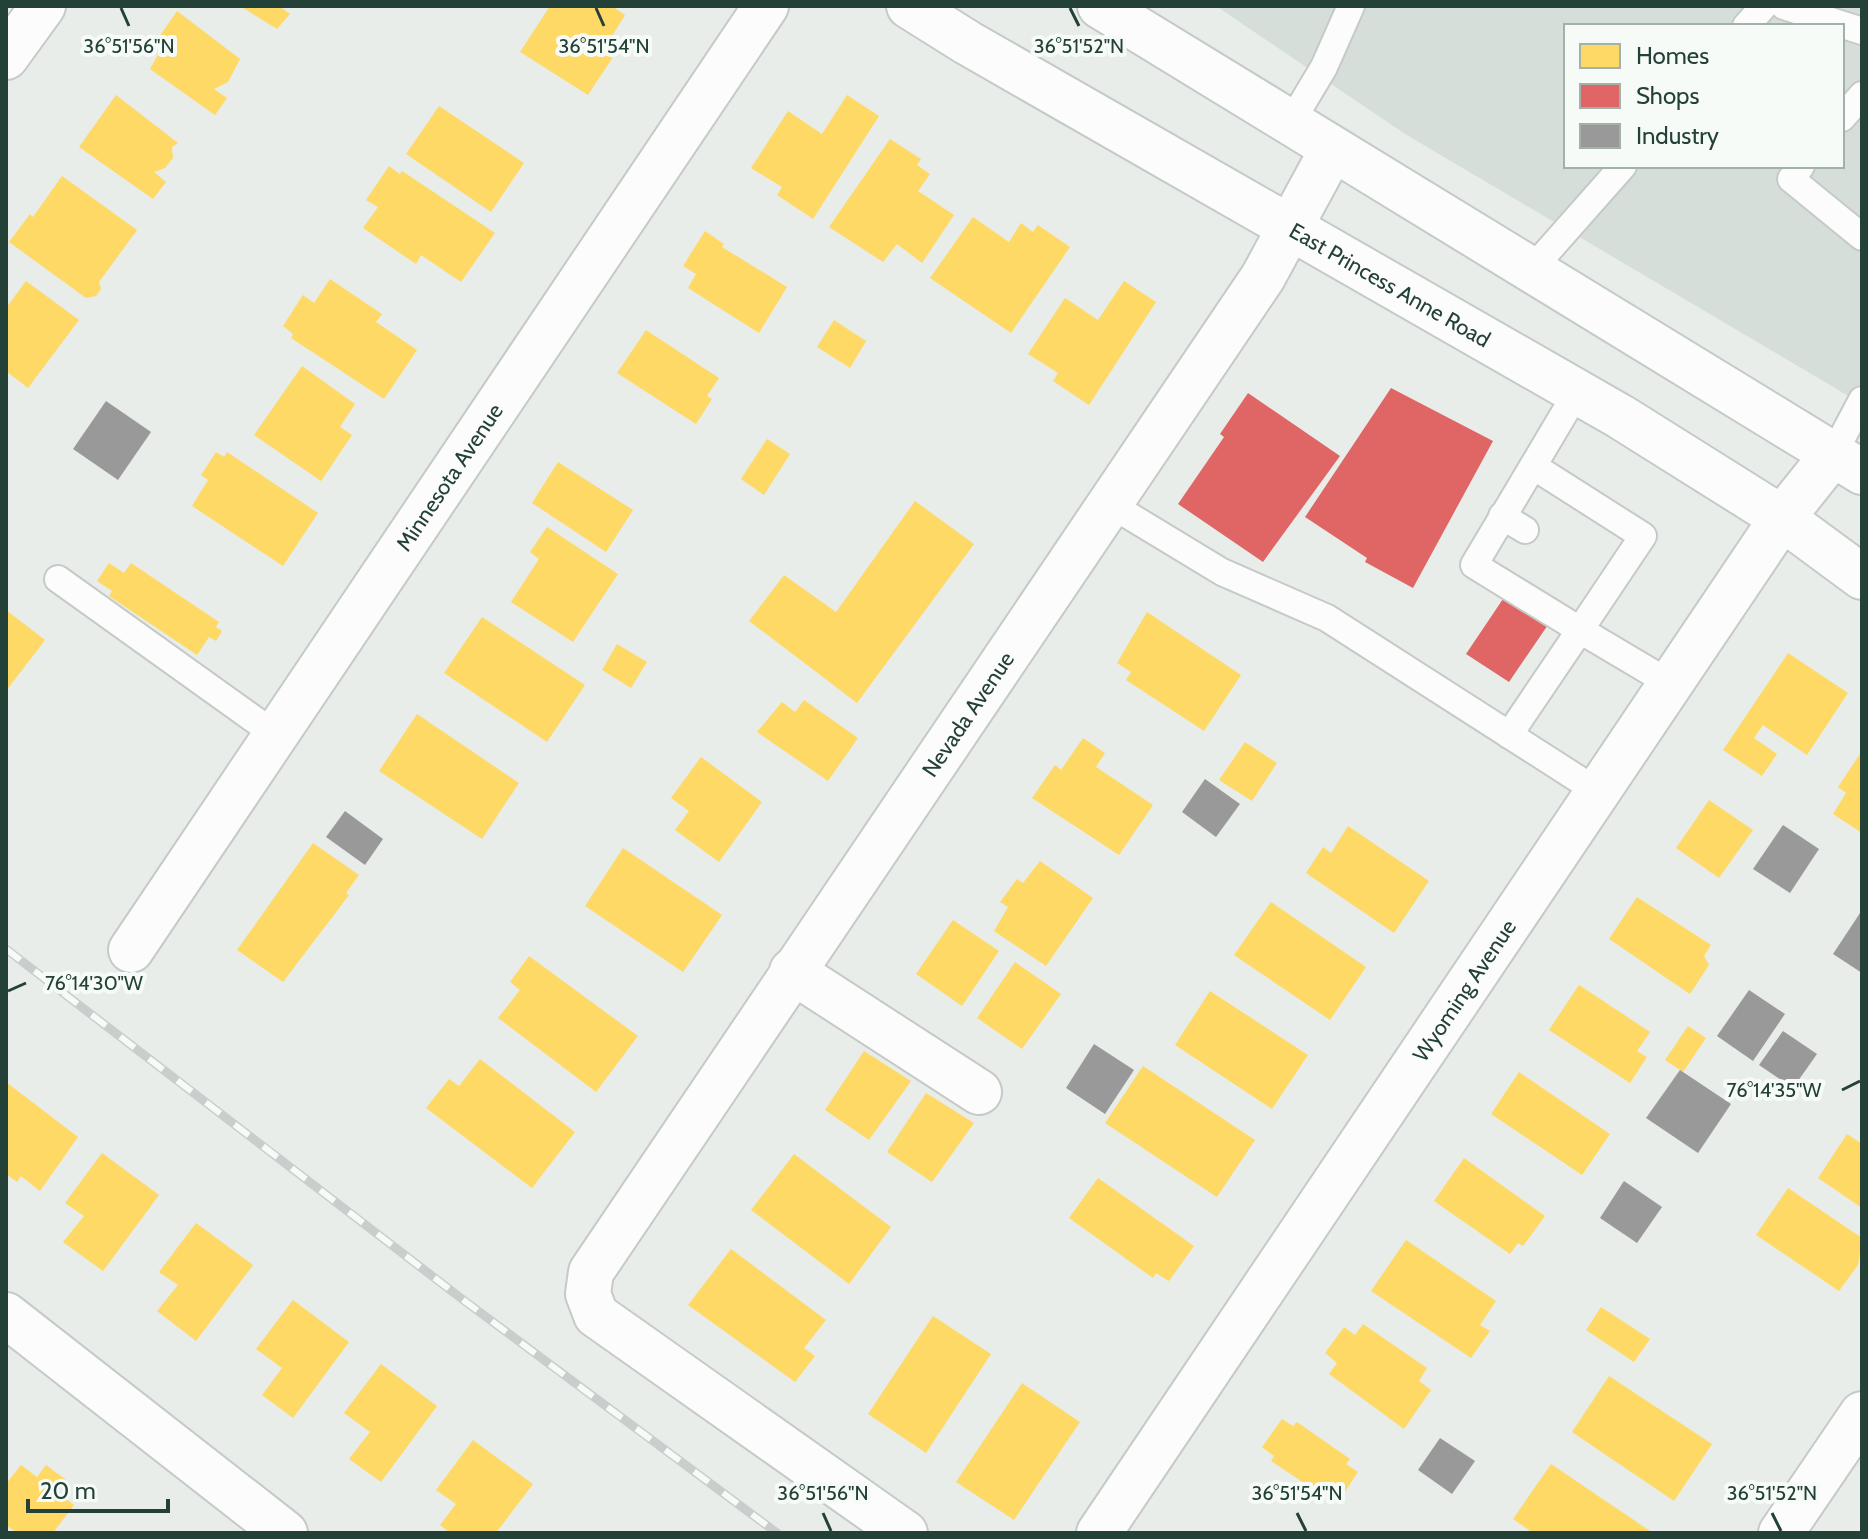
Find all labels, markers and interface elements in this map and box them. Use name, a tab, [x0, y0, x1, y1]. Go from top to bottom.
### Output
legend	[1564, 24, 1844, 168]
text: 36°51'56"N	[83, 34, 175, 58]
text: 36°51'54"N	[558, 34, 650, 58]
text: 36°51'52"N	[1034, 34, 1124, 58]
text: Homes	[1636, 41, 1709, 70]
text: Shops	[1636, 81, 1699, 110]
text: Industry	[1636, 121, 1719, 150]
street label: East Princess Anne Road	[1285, 217, 1495, 353]
street label: Minnesota Avenue	[390, 398, 508, 556]
street label: Nevada Avenue	[916, 646, 1020, 782]
street label: Wyoming Avenue	[1407, 914, 1522, 1067]
text: 76°14'30"W	[45, 971, 143, 995]
text: 76°14'35"W	[1727, 1078, 1821, 1102]
scale bar	[28, 1463, 168, 1513]
text: 20 m	[40, 1476, 96, 1505]
text: 36°51'56"N	[777, 1481, 869, 1505]
text: 36°51'54"N	[1251, 1481, 1343, 1505]
text: 36°51'52"N	[1727, 1481, 1817, 1505]

